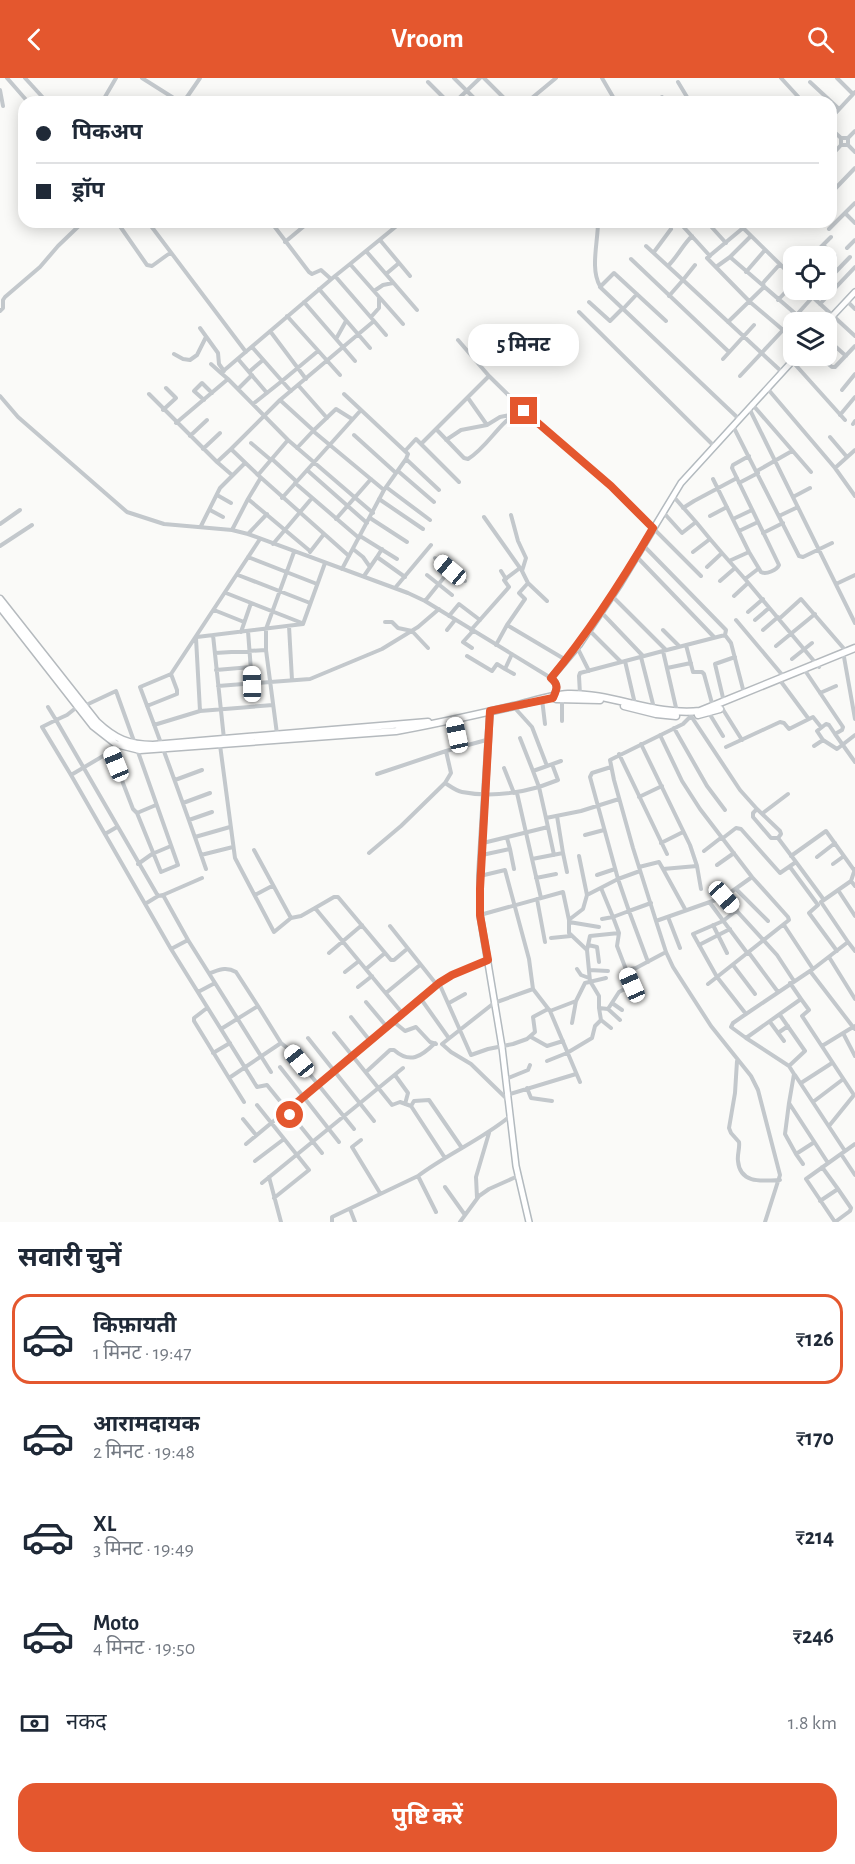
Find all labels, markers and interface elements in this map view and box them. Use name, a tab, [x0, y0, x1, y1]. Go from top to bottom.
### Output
icon: back	[18, 23, 51, 56]
icon: search	[804, 23, 837, 56]
text: Vroom	[391, 25, 464, 52]
text: पिकअप	[72, 121, 143, 143]
text: ड्रॉप	[72, 179, 105, 201]
map controls	[783, 246, 837, 366]
button: locate	[783, 246, 837, 300]
button: layers	[783, 312, 837, 366]
callout: 5 मिनट	[468, 324, 580, 366]
text: 5 मिनट	[497, 335, 550, 355]
route end	[510, 397, 537, 424]
car	[430, 552, 470, 588]
car	[243, 666, 261, 702]
car	[444, 716, 470, 754]
car	[101, 744, 131, 784]
car	[705, 878, 743, 916]
car	[616, 965, 648, 1005]
car	[281, 1041, 317, 1081]
route start	[276, 1101, 303, 1128]
text: सवारी चुनें	[18, 1244, 121, 1271]
icon: car	[21, 1312, 75, 1366]
text: किफ़ायती	[93, 1314, 177, 1336]
text: ₹126	[796, 1328, 834, 1350]
text: 1 मिनट · 19:47	[93, 1343, 192, 1363]
icon: car	[21, 1411, 75, 1465]
text: आरामदायक	[93, 1413, 200, 1435]
text: ₹170	[796, 1427, 834, 1449]
text: 2 मिनट · 19:48	[93, 1442, 195, 1462]
icon: car	[21, 1510, 75, 1564]
text: XL	[93, 1513, 116, 1535]
text: ₹214	[795, 1526, 834, 1548]
text: 3 मिनट · 19:49	[93, 1539, 194, 1559]
icon: car	[21, 1609, 75, 1663]
text: Moto	[93, 1612, 139, 1634]
text: ₹246	[793, 1625, 834, 1647]
text: 4 मिनट · 19:50	[93, 1638, 195, 1658]
icon: cash	[18, 1707, 51, 1740]
text: नकद	[66, 1711, 107, 1733]
text: 1.8 km	[788, 1713, 837, 1733]
button: पुष्टि करें	[18, 1783, 837, 1852]

